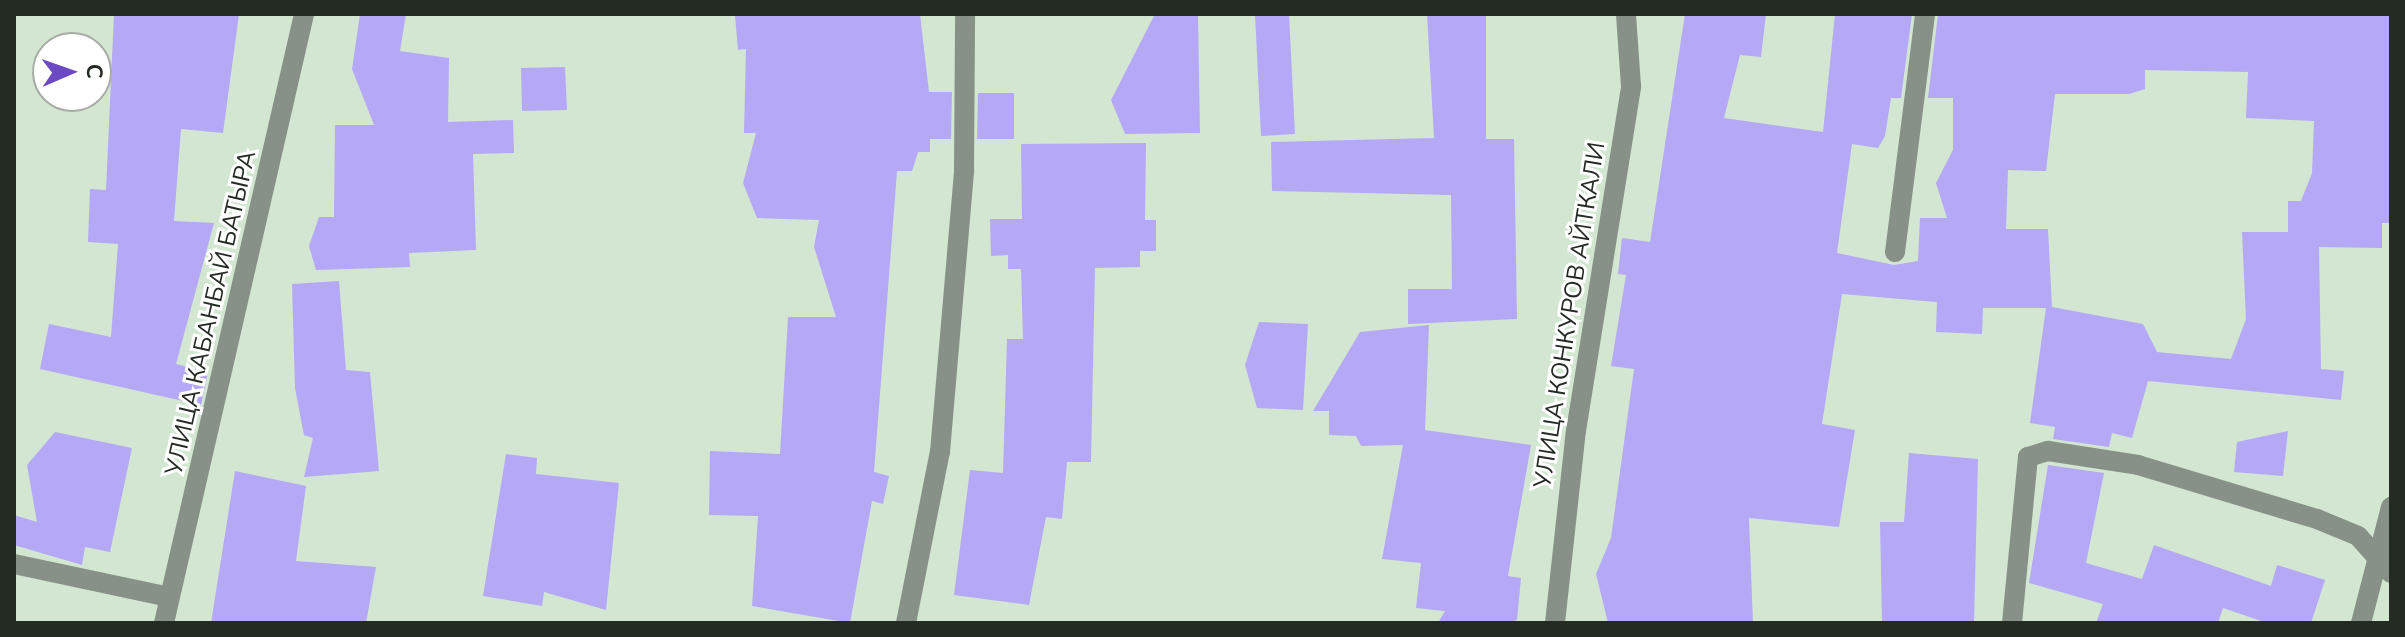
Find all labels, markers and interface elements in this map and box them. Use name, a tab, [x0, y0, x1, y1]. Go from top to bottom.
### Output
north arrow	[32, 32, 112, 112]
text: С	[79, 63, 109, 79]
street label: УЛИЦА КОНКУРОВ АЙТКАЛИ	[1528, 140, 1612, 490]
street label: УЛИЦА КАБАНБАЙ БАТЫРА	[160, 148, 262, 478]

